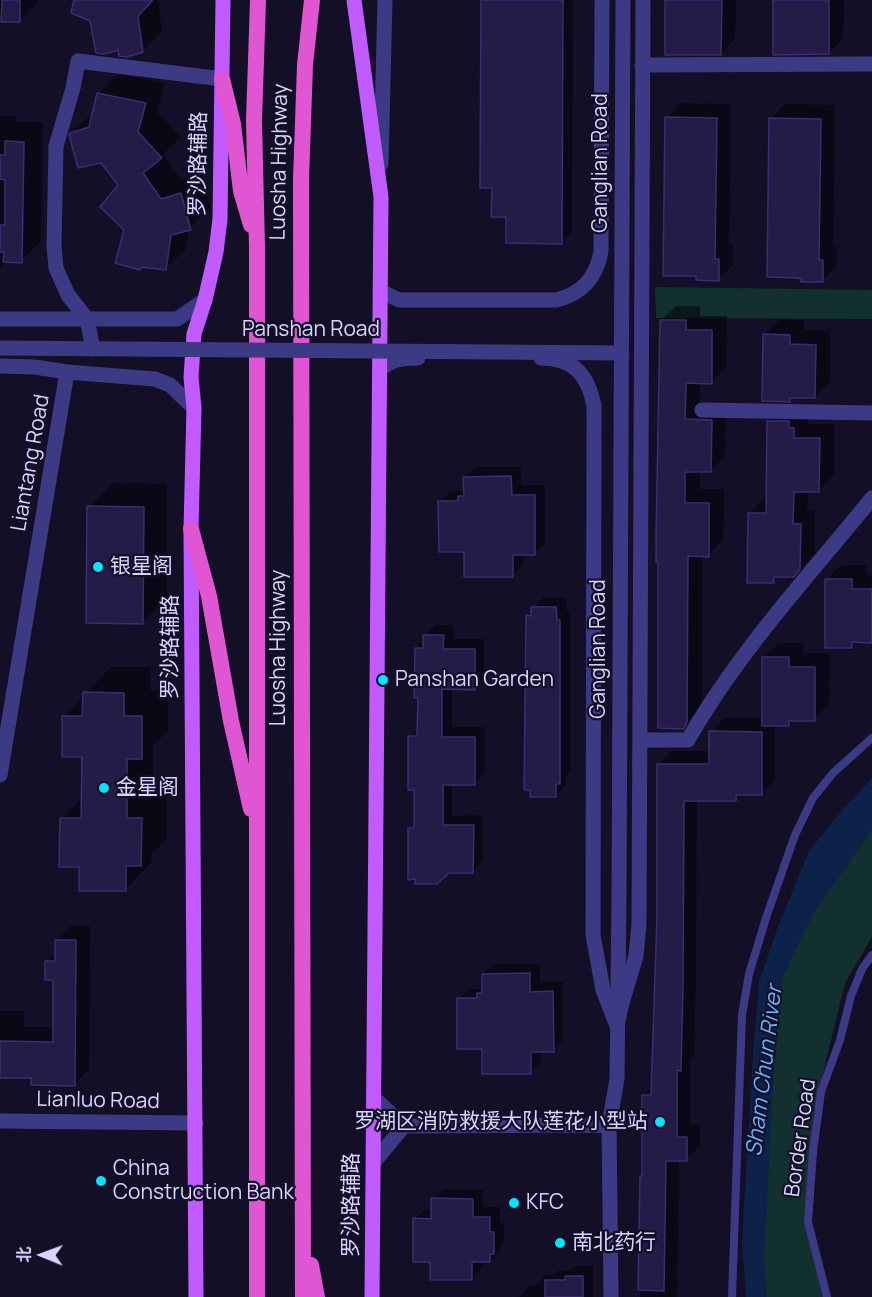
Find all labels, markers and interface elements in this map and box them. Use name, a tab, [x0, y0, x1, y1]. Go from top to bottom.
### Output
street label: Luosha Highway	[266, 83, 294, 241]
street label: Ganglian Road	[588, 93, 614, 233]
street label: 罗沙路辅路	[185, 111, 213, 217]
street label: Panshan Road	[242, 317, 380, 343]
street label: Liantang Road	[7, 393, 55, 533]
place label: 银星阁	[110, 554, 173, 580]
marker: 银星阁	[91, 560, 105, 574]
street label: Luosha Highway	[266, 570, 292, 726]
street label: Ganglian Road	[586, 579, 612, 719]
street label: 罗沙路辅路	[158, 595, 184, 699]
place label: Panshan Garden	[395, 667, 554, 693]
marker: Panshan Garden	[376, 673, 390, 687]
place label: 金星阁	[116, 775, 179, 801]
marker: 金星阁	[97, 781, 111, 795]
water label: Sham Chun River	[741, 984, 789, 1158]
street label: Border Road	[780, 1077, 822, 1199]
street label: Lianluo Road	[36, 1087, 160, 1115]
place label: 罗湖区消防救援大队莲花小型站	[354, 1109, 648, 1135]
marker: 罗湖区消防救援大队莲花小型站	[653, 1115, 667, 1129]
street label: 罗沙路辅路	[339, 1153, 365, 1257]
place label: China Construction Bank	[113, 1156, 294, 1206]
marker: China Construction Bank	[94, 1174, 108, 1188]
place label: KFC	[526, 1190, 564, 1216]
marker: KFC	[507, 1196, 521, 1210]
north arrow	[12, 1225, 72, 1285]
place label: 南北药行	[572, 1230, 656, 1256]
marker: 南北药行	[553, 1236, 567, 1250]
text: 北	[13, 1246, 35, 1263]

